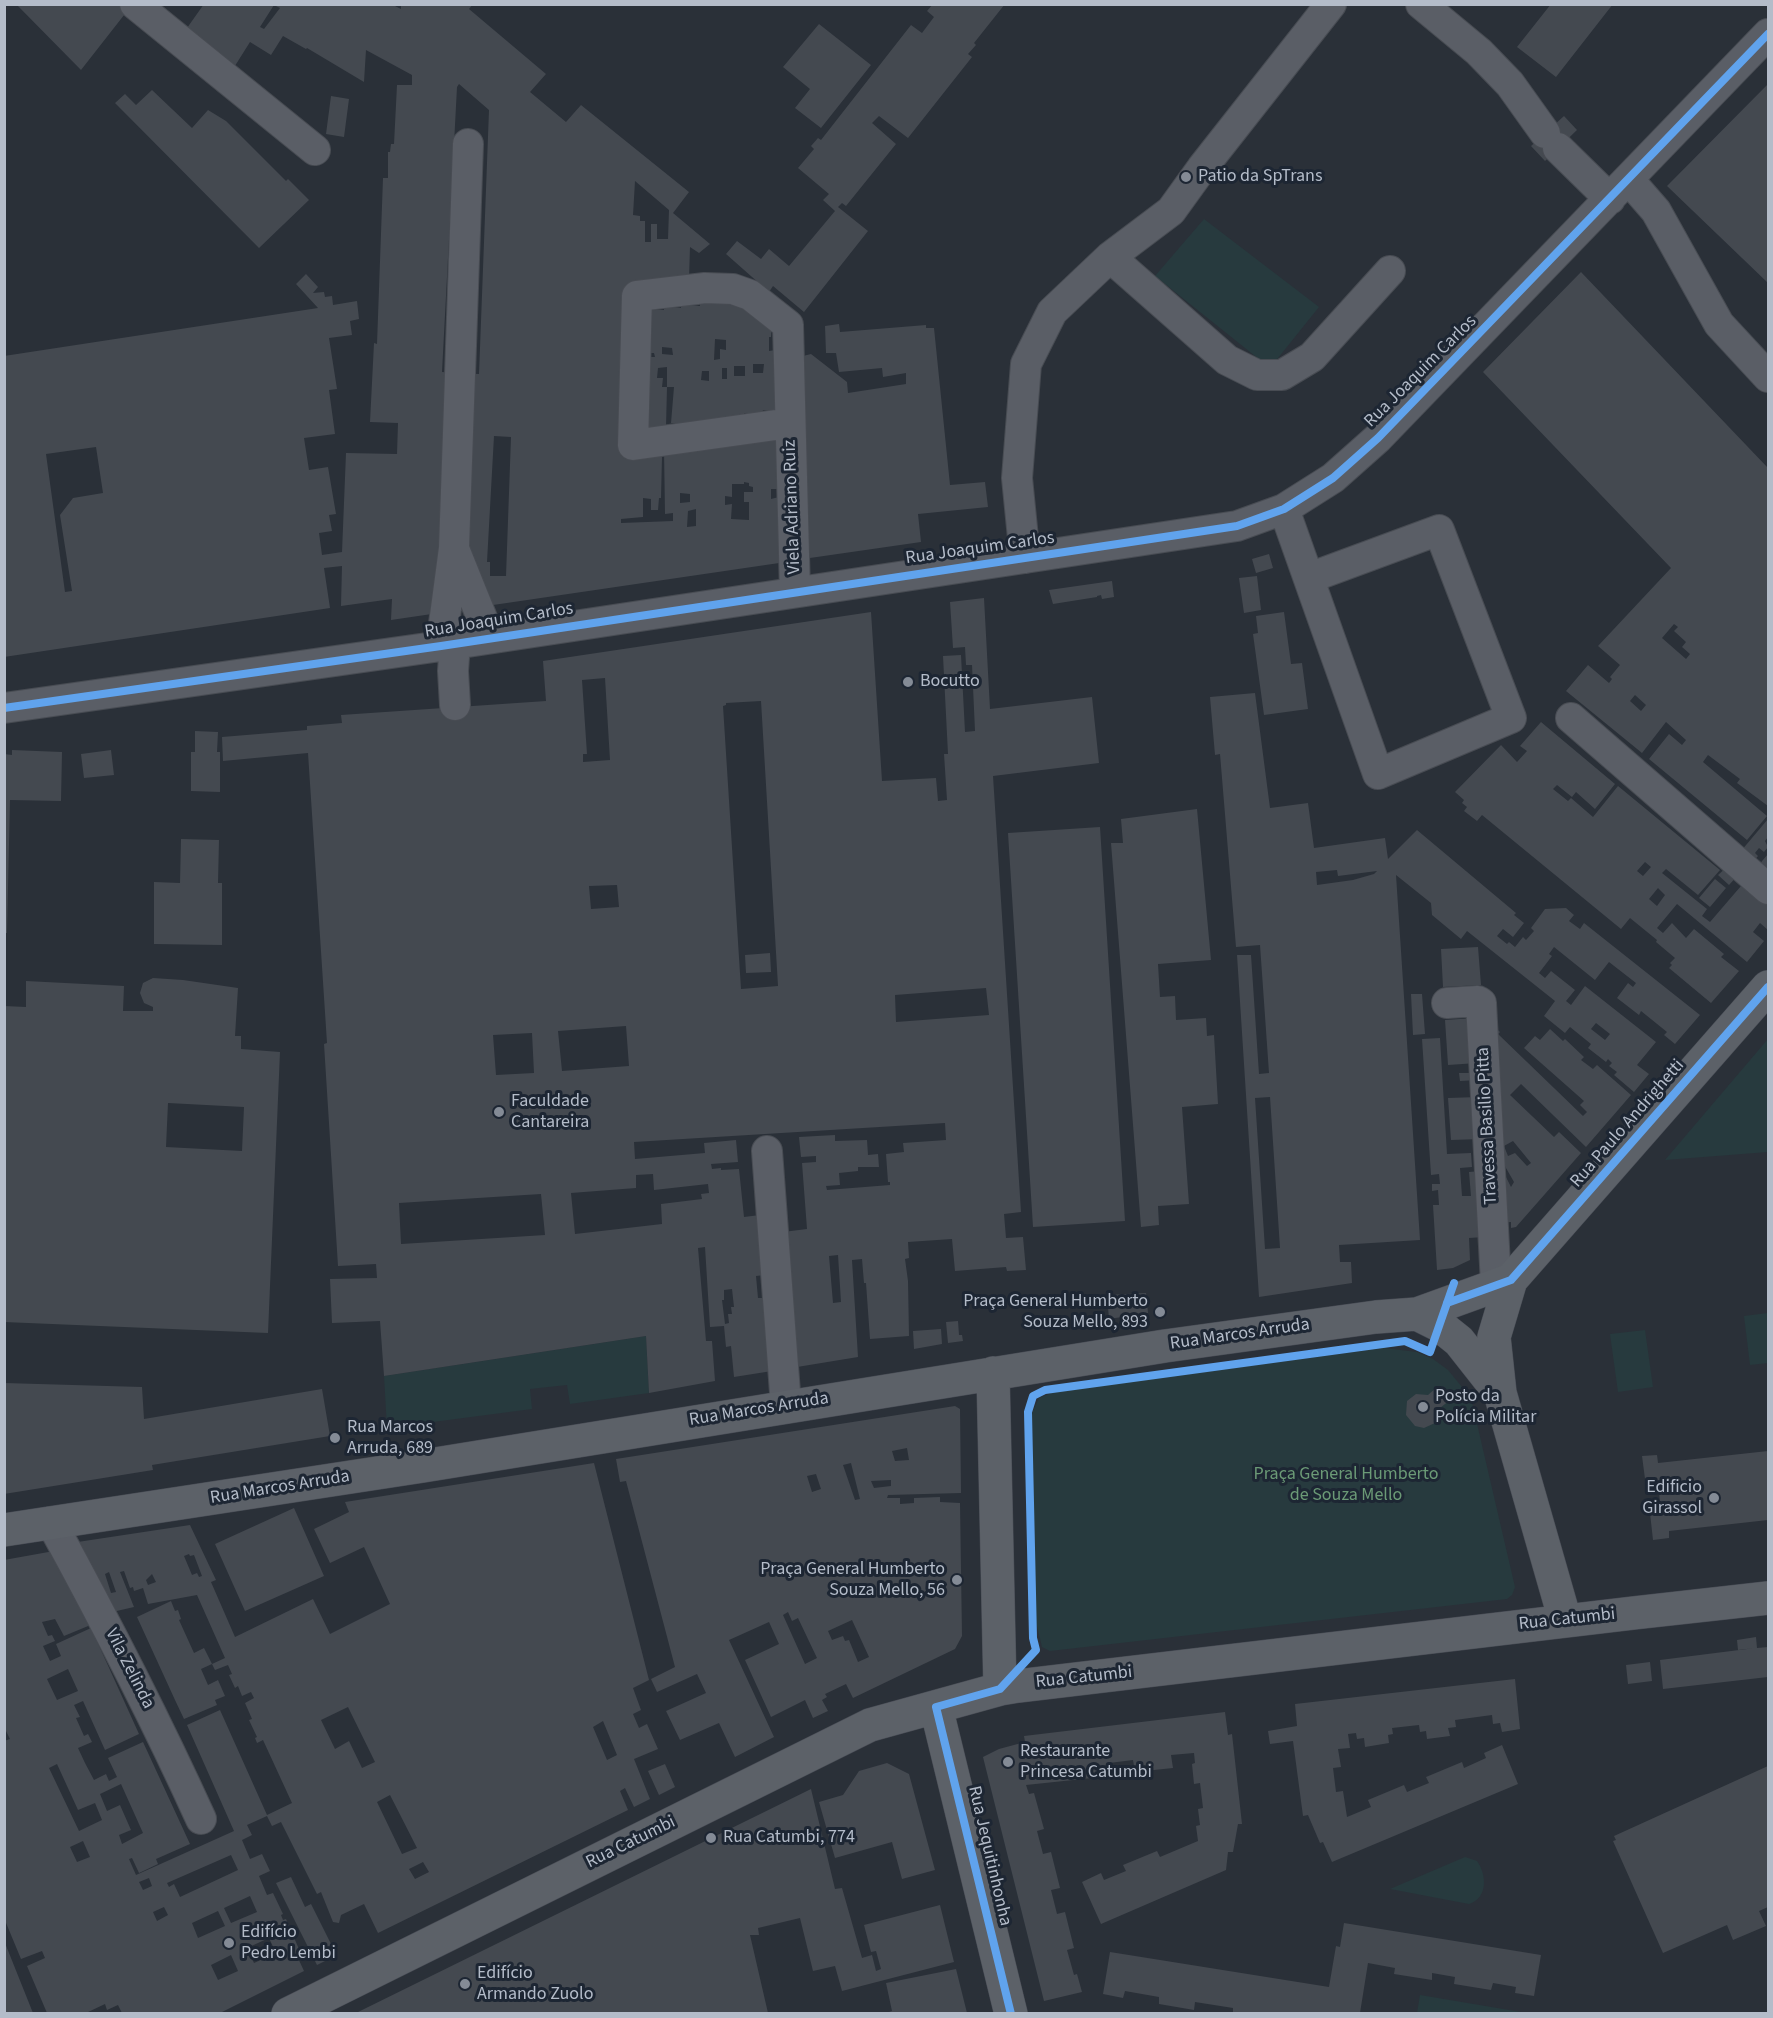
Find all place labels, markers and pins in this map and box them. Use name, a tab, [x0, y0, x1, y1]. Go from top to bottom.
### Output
place label: Patio da SpTrans	[1198, 166, 1322, 188]
marker: Patio da SpTrans	[1179, 170, 1193, 184]
place label: Bocutto	[920, 671, 980, 693]
marker: Bocutto	[901, 675, 915, 689]
place label: Faculdade Cantareira	[511, 1091, 589, 1134]
marker: Faculdade Cantareira	[492, 1105, 506, 1119]
place label: Praça General Humberto Souza Mello, 893	[963, 1291, 1148, 1334]
marker: Praça General Humberto Souza Mello, 893	[1153, 1305, 1167, 1319]
place label: Posto da Polícia Militar	[1435, 1386, 1536, 1428]
marker: Posto da Polícia Militar	[1416, 1400, 1430, 1414]
place label: Rua Marcos Arruda, 689	[347, 1417, 433, 1460]
marker: Rua Marcos Arruda, 689	[328, 1431, 342, 1445]
place label: Edificio Girassol	[1642, 1477, 1702, 1520]
marker: Edificio Girassol	[1707, 1491, 1721, 1505]
place label: Praça General Humberto Souza Mello, 56	[760, 1559, 945, 1602]
marker: Praça General Humberto Souza Mello, 56	[950, 1573, 964, 1587]
place label: Restaurante Princesa Catumbi	[1020, 1741, 1152, 1784]
marker: Restaurante Princesa Catumbi	[1001, 1755, 1015, 1769]
place label: Rua Catumbi, 774	[723, 1827, 855, 1849]
marker: Rua Catumbi, 774	[704, 1831, 718, 1845]
place label: Edifício Pedro Lembi	[241, 1922, 336, 1964]
marker: Edifício Pedro Lembi	[222, 1936, 236, 1950]
place label: Edifício Armando Zuolo	[477, 1963, 593, 2006]
marker: Edifício Armando Zuolo	[458, 1977, 472, 1991]

